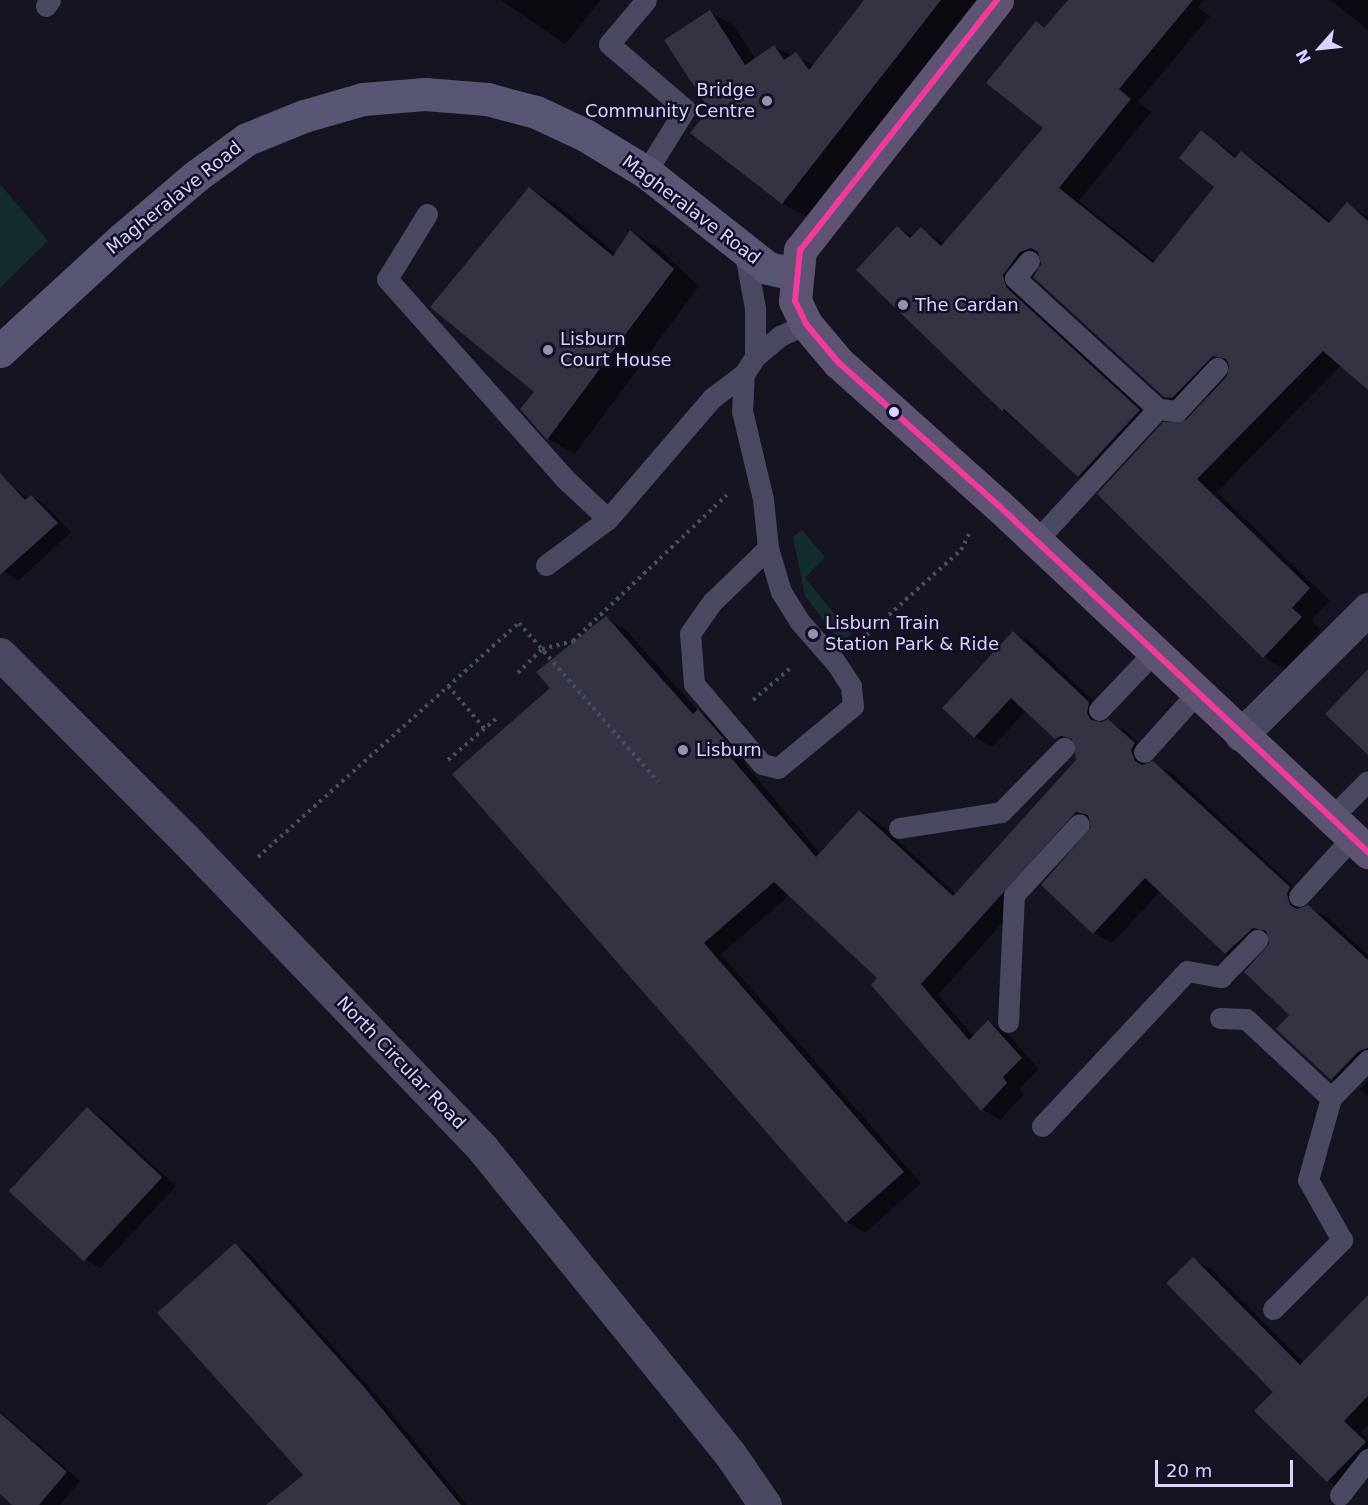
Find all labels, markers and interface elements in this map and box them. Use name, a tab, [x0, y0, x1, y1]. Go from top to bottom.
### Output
north arrow	[1290, 18, 1350, 78]
text: N	[1292, 46, 1315, 67]
place label: Bridge Community Centre	[585, 80, 755, 122]
marker: Bridge Community Centre	[760, 94, 774, 108]
street label: Magheralave Road	[102, 137, 246, 259]
street label: Magheralave Road	[618, 151, 764, 269]
place label: The Cardan	[915, 294, 1019, 316]
marker: The Cardan	[896, 298, 910, 312]
place label: Lisburn Court House	[560, 329, 672, 372]
marker: Lisburn Court House	[541, 343, 555, 357]
unlabelled marker	[888, 406, 900, 418]
place label: Lisburn Train Station Park & Ride	[825, 613, 999, 656]
marker: Lisburn Train Station Park & Ride	[806, 627, 820, 641]
place label: Lisburn	[696, 739, 762, 761]
marker: Lisburn	[674, 741, 692, 759]
street label: North Circular Road	[332, 992, 470, 1134]
scale bar	[1158, 1448, 1296, 1486]
text: 20 m	[1166, 1460, 1212, 1481]

